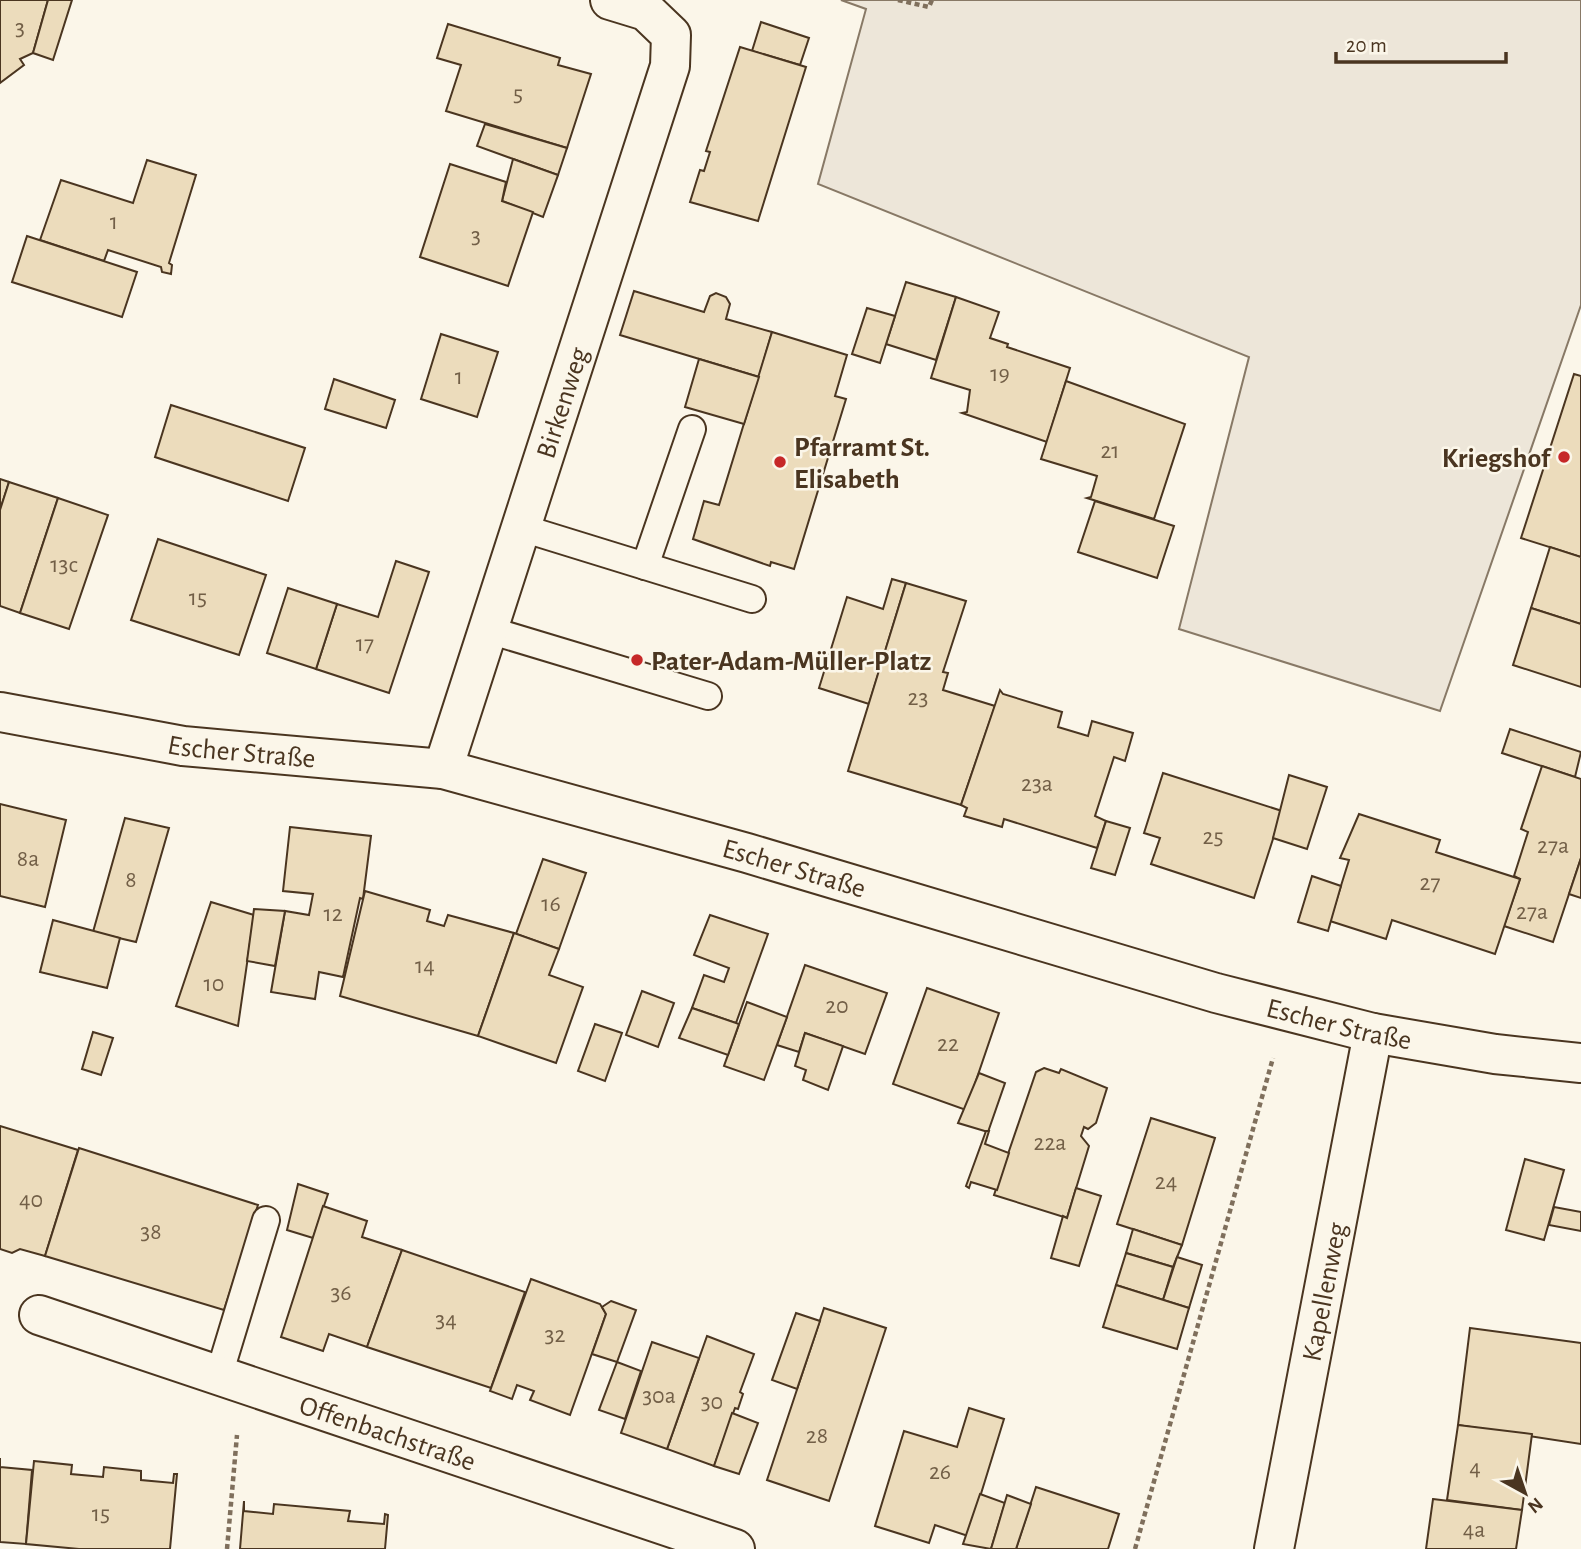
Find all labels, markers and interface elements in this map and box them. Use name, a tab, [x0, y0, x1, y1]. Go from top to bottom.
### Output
house number: 3	[15, 16, 25, 40]
scale bar	[1336, 21, 1506, 65]
text: 20 m	[1346, 35, 1387, 56]
house number: 5	[513, 82, 523, 106]
house number: 1	[110, 210, 118, 234]
house number: 3	[471, 224, 481, 248]
street label: Birkenweg	[532, 344, 594, 462]
house number: 19	[990, 362, 1010, 386]
house number: 1	[455, 365, 463, 389]
place label: Pfarramt St. Elisabeth	[794, 434, 930, 494]
house number: 21	[1100, 439, 1120, 463]
place label: Kriegshof	[1442, 445, 1552, 473]
marker: Kriegshof	[1556, 449, 1572, 465]
marker: Pfarramt St. Elisabeth	[772, 454, 788, 470]
house number: 13c	[50, 553, 78, 577]
house number: 15	[189, 586, 207, 610]
house number: 17	[356, 632, 374, 656]
place label: Pater-Adam-Müller-Platz	[651, 648, 931, 676]
marker: Pater-Adam-Müller-Platz	[629, 652, 645, 668]
house number: 23	[908, 686, 928, 710]
street label: Escher Straße	[165, 731, 316, 774]
house number: 23a	[1021, 772, 1053, 796]
house number: 25	[1203, 825, 1223, 849]
house number: 27a	[1537, 834, 1569, 858]
street label: Escher Straße	[719, 835, 869, 904]
house number: 8a	[17, 847, 39, 871]
house number: 8	[125, 868, 137, 892]
house number: 27	[1420, 871, 1440, 895]
house number: 16	[541, 892, 561, 916]
house number: 27a	[1516, 900, 1548, 924]
house number: 12	[323, 902, 343, 926]
house number: 14	[415, 954, 435, 978]
house number: 10	[204, 972, 224, 996]
house number: 20	[825, 994, 849, 1018]
street label: Escher Straße	[1263, 994, 1414, 1055]
house number: 22	[937, 1032, 959, 1056]
house number: 22a	[1034, 1131, 1066, 1155]
house number: 24	[1155, 1170, 1177, 1194]
house number: 40	[19, 1188, 43, 1212]
house number: 38	[140, 1220, 162, 1244]
street label: Kapellenweg	[1298, 1220, 1352, 1364]
house number: 36	[330, 1281, 352, 1305]
house number: 34	[435, 1308, 457, 1332]
house number: 32	[545, 1323, 565, 1347]
house number: 30a	[642, 1384, 676, 1408]
house number: 30	[701, 1390, 723, 1414]
street label: Offenbachstraße	[296, 1392, 479, 1477]
house number: 28	[806, 1424, 828, 1448]
house number: 4	[1469, 1456, 1481, 1480]
north arrow	[1490, 1458, 1560, 1528]
house number: 26	[929, 1460, 951, 1484]
text: N	[1524, 1493, 1546, 1516]
house number: 15	[92, 1502, 110, 1526]
house number: 4a	[1463, 1518, 1485, 1542]

